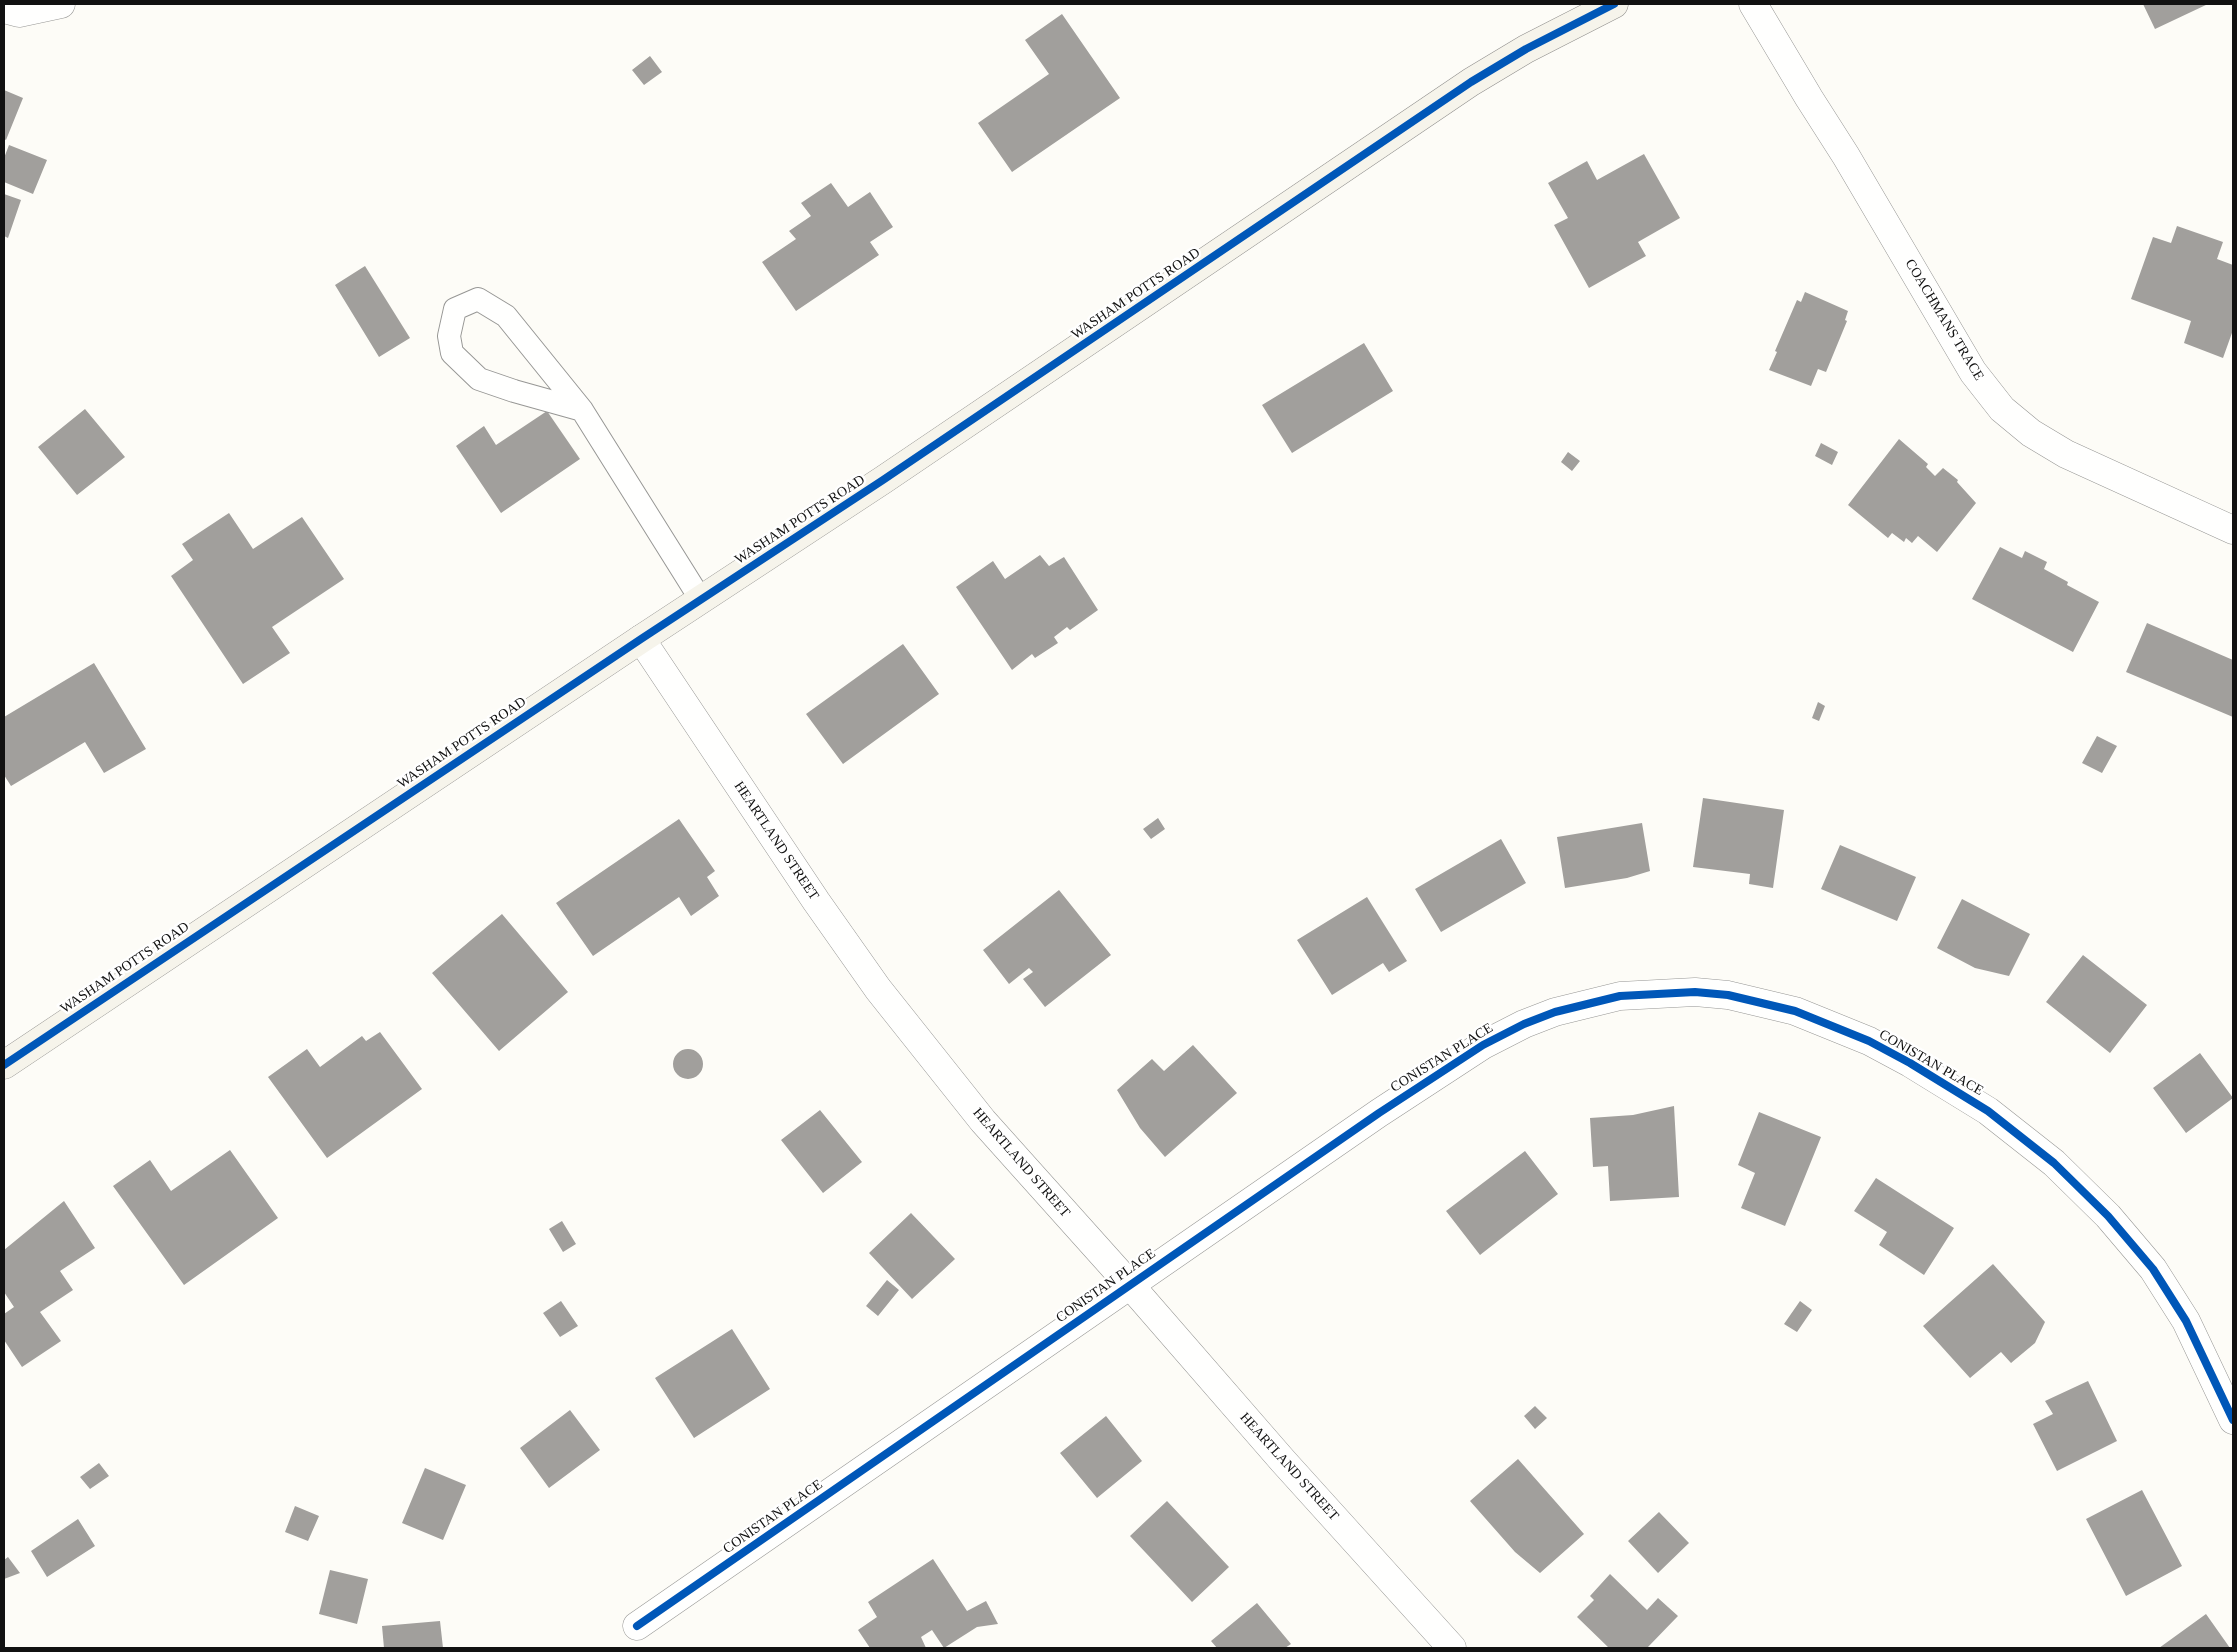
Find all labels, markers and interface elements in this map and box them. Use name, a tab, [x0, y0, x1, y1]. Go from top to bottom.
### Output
street label: WASHAM POTTS ROAD	[1068, 245, 1204, 343]
street label: COACHMANS TRACE	[1901, 256, 1987, 384]
street label: WASHAM POTTS ROAD	[732, 472, 868, 568]
street label: WASHAM POTTS ROAD	[394, 694, 530, 792]
street label: HEARTLAND STREET	[730, 778, 822, 904]
street label: WASHAM POTTS ROAD	[57, 919, 193, 1017]
street label: CONISTAN PLACE	[1388, 1020, 1496, 1096]
street label: CONISTAN PLACE	[1876, 1026, 1986, 1100]
street label: HEARTLAND STREET	[969, 1105, 1073, 1221]
street label: CONISTAN PLACE	[1053, 1245, 1159, 1327]
street label: HEARTLAND STREET	[1236, 1410, 1342, 1524]
street label: CONISTAN PLACE	[720, 1476, 826, 1558]

